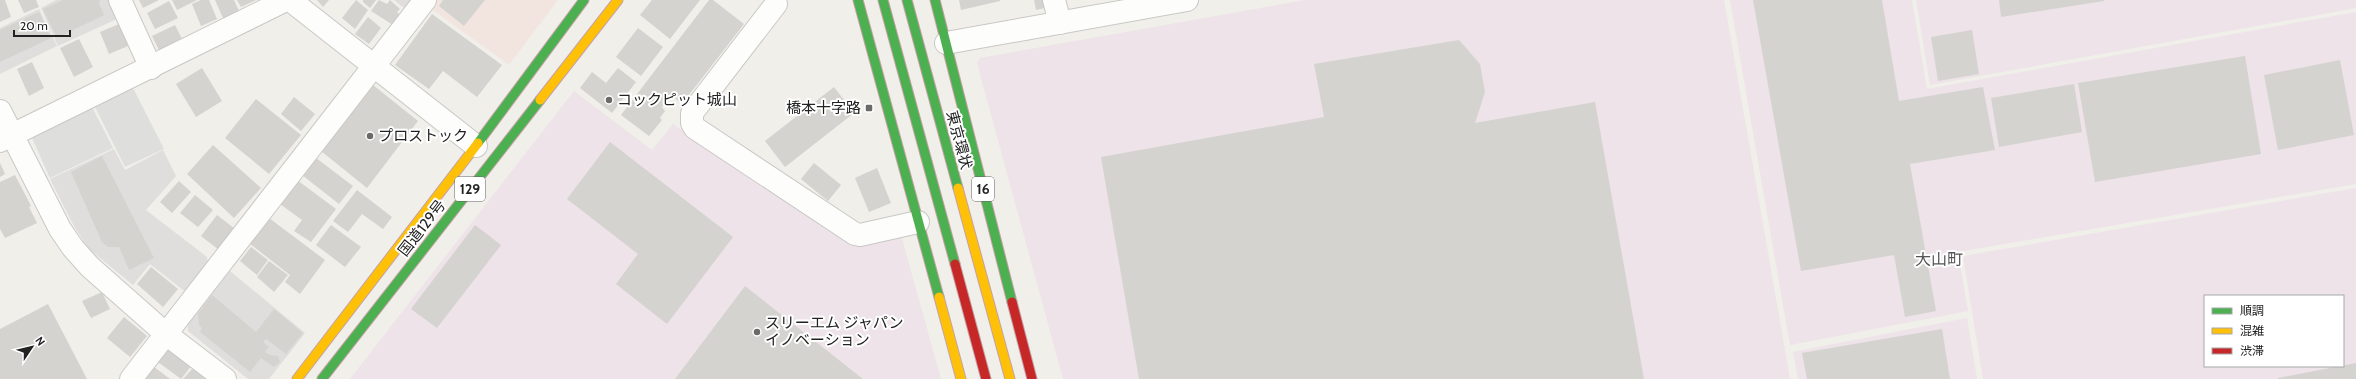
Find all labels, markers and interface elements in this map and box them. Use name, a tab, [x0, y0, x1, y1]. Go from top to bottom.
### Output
scale bar	[14, 12, 70, 38]
text: 20 m	[20, 18, 48, 33]
place label: コックピット城山	[617, 91, 737, 109]
marker: コックピット城山	[604, 95, 614, 105]
place label: 橋本十字路	[786, 99, 861, 117]
marker: 橋本十字路	[864, 103, 874, 113]
street label: 東京環状	[943, 109, 975, 171]
place label: プロストック	[378, 127, 468, 145]
marker: プロストック	[365, 131, 375, 141]
road number: 129	[455, 177, 485, 201]
road number: 16	[972, 177, 994, 201]
street label: 国道129号	[395, 196, 449, 260]
district label: 大山町	[1915, 250, 1963, 269]
legend	[2204, 295, 2344, 367]
text: 順調	[2240, 303, 2264, 318]
place label: スリーエム ジャパン イノベーション	[765, 314, 903, 349]
text: 混雑	[2240, 323, 2264, 338]
north arrow	[12, 327, 52, 367]
marker: スリーエム ジャパン イノベーション	[752, 327, 762, 337]
text: N	[32, 334, 48, 348]
text: 渋滞	[2240, 343, 2264, 358]

